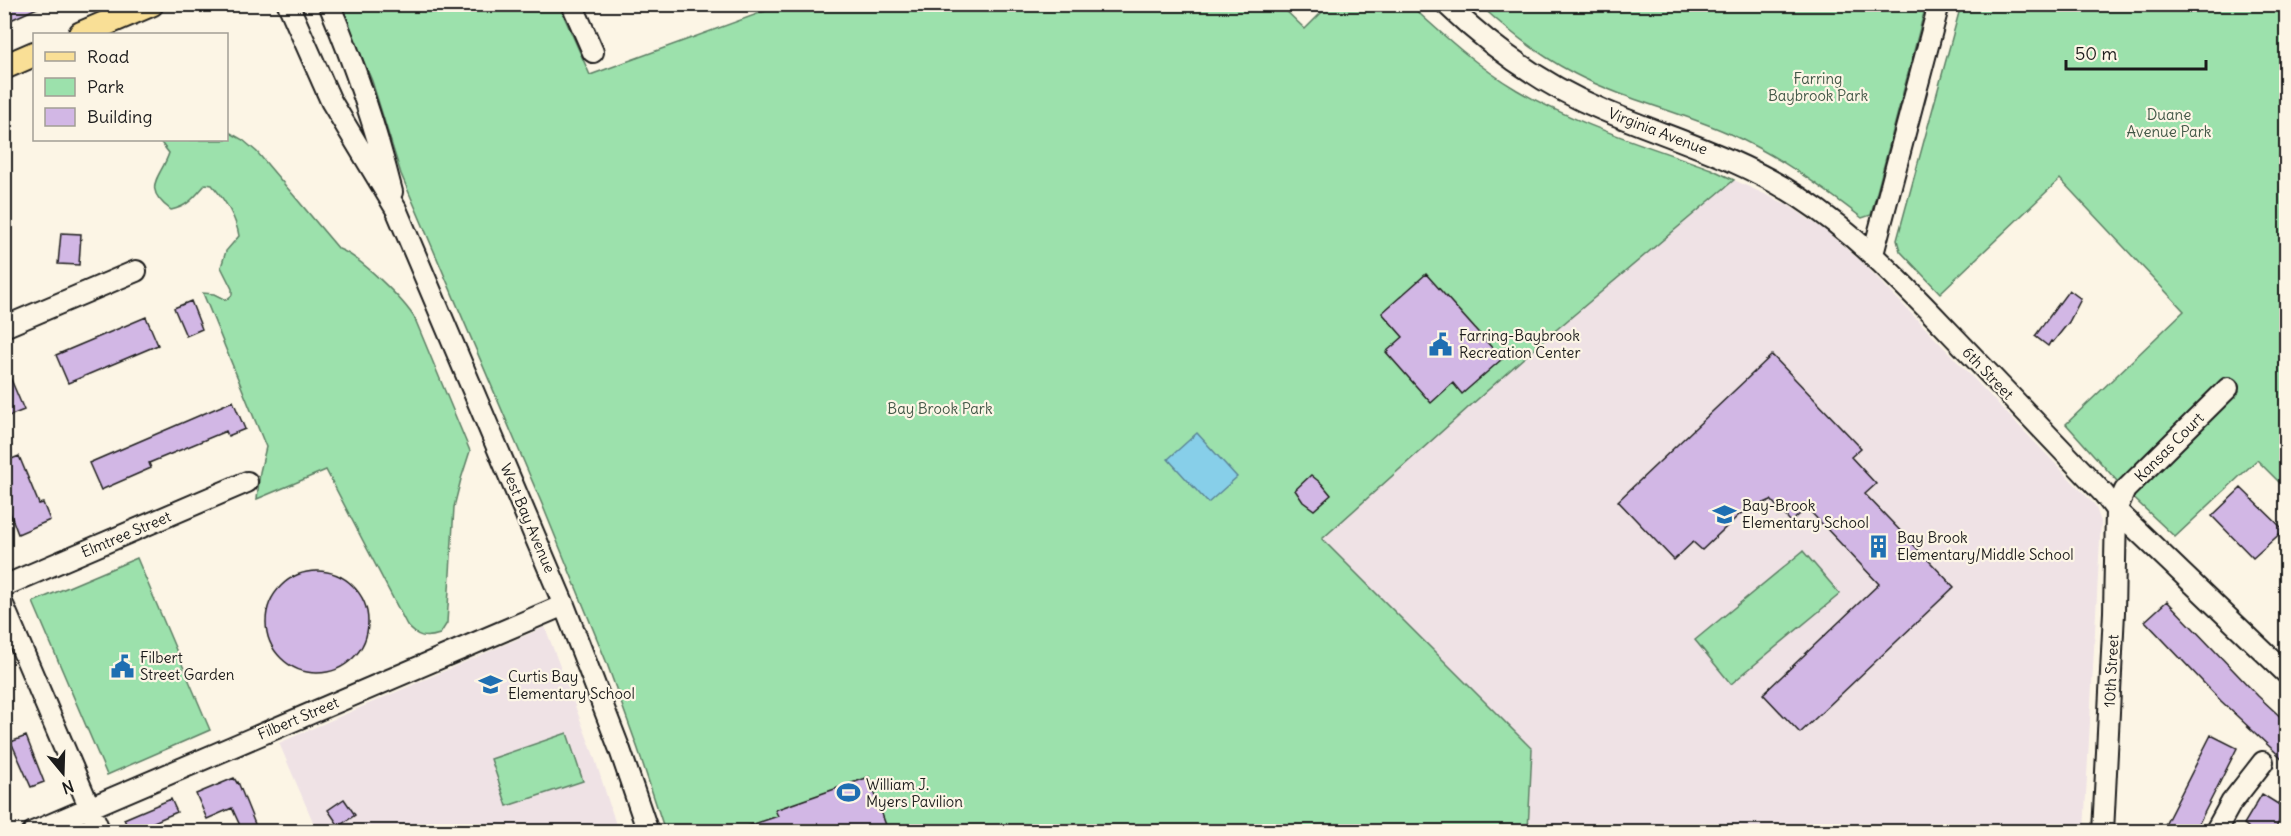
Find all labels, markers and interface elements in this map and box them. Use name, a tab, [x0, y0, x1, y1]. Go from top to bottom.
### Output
legend	[33, 33, 228, 141]
scale bar	[2066, 33, 2206, 71]
text: 50 m	[2075, 42, 2117, 65]
text: Road	[87, 45, 130, 68]
park label: Farring Baybrook Park	[1768, 69, 1868, 105]
text: Park	[87, 75, 124, 98]
street label: Virginia Avenue	[1606, 103, 1710, 159]
text: Building	[87, 105, 152, 128]
park label: Duane Avenue Park	[2127, 105, 2212, 141]
place label: Farring-Baybrook Recreation Center	[1459, 326, 1581, 362]
public building icon: Farring-Baybrook Recreation Center	[1428, 331, 1454, 357]
street label: 6th Street	[1958, 343, 2018, 403]
park label: Bay Brook Park	[887, 399, 993, 418]
street label: Kansas Court	[2130, 408, 2208, 486]
street label: West Bay Avenue	[496, 460, 560, 576]
place label: Bay-Brook Elementary School	[1742, 496, 1869, 532]
school or university icon: Bay-Brook Elementary School	[1711, 501, 1737, 527]
street label: Elmtree Street	[78, 507, 174, 561]
place label: Bay Brook Elementary/Middle School	[1897, 528, 2074, 564]
building icon: Bay Brook Elementary/Middle School	[1866, 533, 1892, 559]
street label: 10th Street	[2100, 634, 2122, 708]
place label: Filbert Street Garden	[140, 648, 235, 684]
public building icon: Filbert Street Garden	[109, 653, 135, 679]
place label: Curtis Bay Elementary School	[508, 667, 635, 703]
school or university icon: Curtis Bay Elementary School	[477, 672, 503, 698]
street label: Filbert Street	[255, 692, 341, 744]
north arrow	[33, 743, 93, 803]
place label: William J. Myers Pavilion	[866, 775, 963, 811]
text: N	[59, 776, 76, 798]
sports icon: William J. Myers Pavilion	[835, 780, 861, 806]

